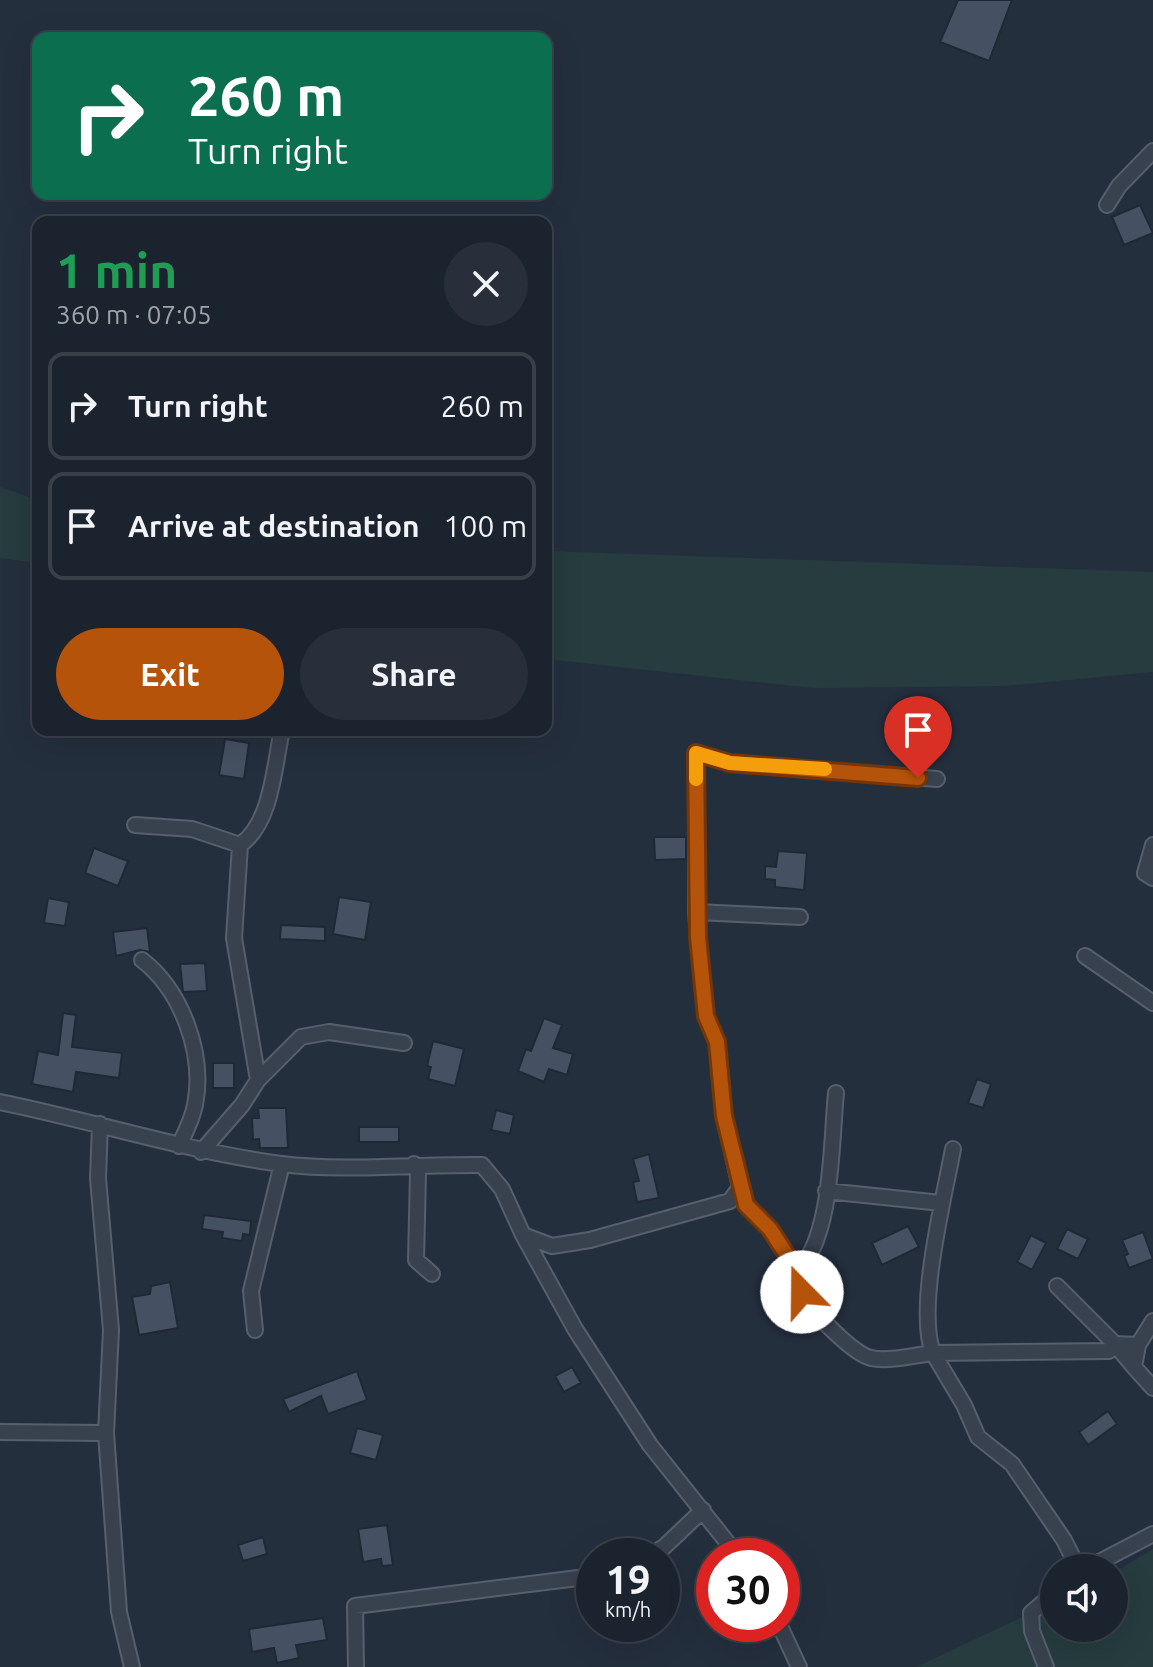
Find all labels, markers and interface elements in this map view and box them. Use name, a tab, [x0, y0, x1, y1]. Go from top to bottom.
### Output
icon: right	[56, 64, 160, 168]
text: 260 m	[188, 64, 344, 127]
text: Turn right	[188, 130, 348, 171]
button: close	[444, 242, 528, 326]
text: 1 min	[56, 243, 177, 297]
text: 360 m · 07:05	[56, 300, 212, 329]
icon: right	[60, 384, 104, 428]
text: Turn right	[128, 389, 268, 423]
text: 260 m	[440, 389, 524, 423]
icon: arrive	[60, 504, 104, 548]
text: Arrive at destination	[128, 509, 420, 543]
text: 100 m	[444, 509, 527, 543]
button: Exit	[56, 628, 284, 720]
button: Share	[300, 628, 528, 720]
pin	[884, 696, 952, 778]
icon: arrive	[896, 708, 940, 752]
position arrow	[760, 1250, 844, 1334]
speed limit sign: 30	[696, 1538, 800, 1642]
map controls	[1040, 1554, 1128, 1642]
button: sound	[1040, 1554, 1128, 1642]
text: 19	[605, 1557, 651, 1602]
text: km/h	[605, 1598, 651, 1621]

